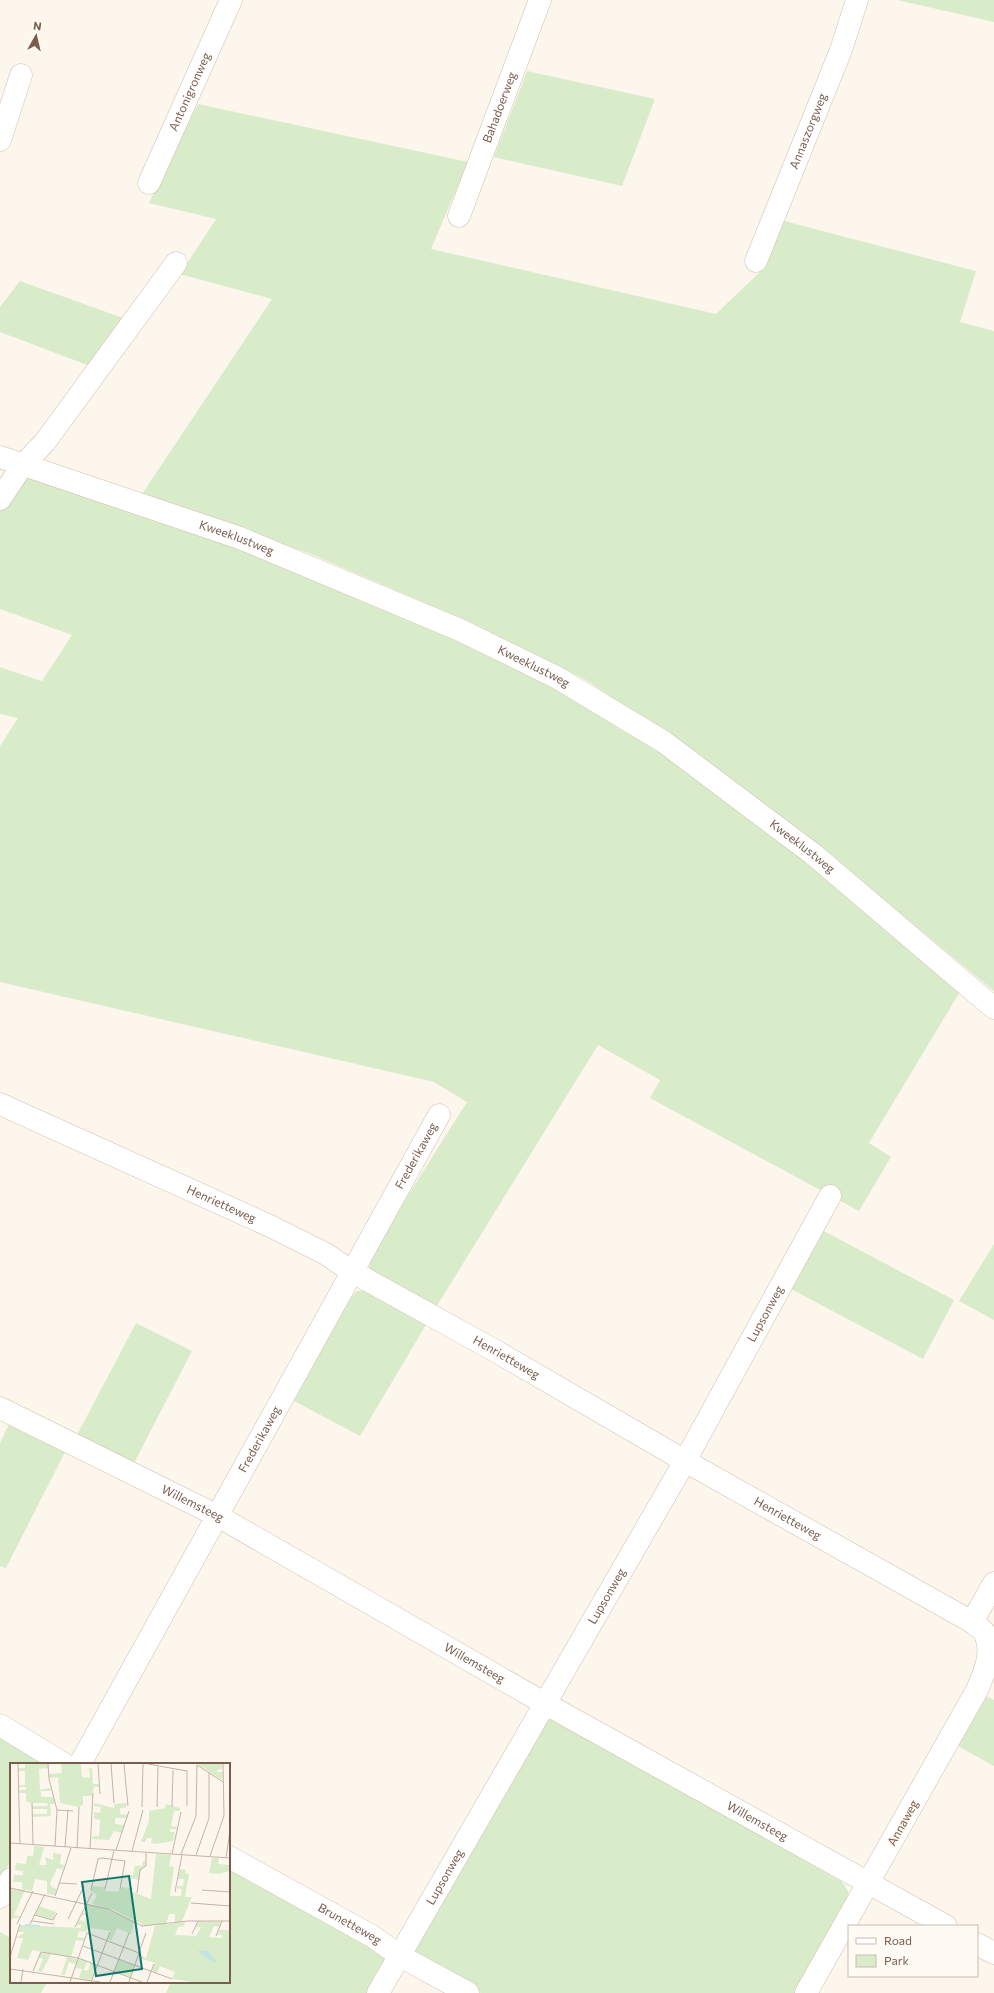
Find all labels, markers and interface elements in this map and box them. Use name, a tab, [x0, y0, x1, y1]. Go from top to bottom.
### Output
north arrow	[16, 16, 56, 56]
text: N	[32, 19, 42, 33]
street label: Antonigronweg	[165, 49, 213, 133]
street label: Bahadoerweg	[479, 69, 519, 144]
street label: Annaszorgweg	[786, 90, 829, 171]
street label: Kweeklustweg	[198, 517, 277, 558]
street label: Kweeklustweg	[496, 642, 573, 690]
street label: Kweeklustweg	[767, 816, 839, 876]
street label: Frederikaweg	[392, 1119, 440, 1191]
street label: Henrietteweg	[185, 1181, 259, 1225]
street label: Lupsonweg	[744, 1282, 786, 1344]
street label: Henrietteweg	[471, 1332, 543, 1382]
street label: Frederikaweg	[235, 1403, 283, 1475]
street label: Willemsteeg	[160, 1481, 227, 1524]
street label: Henrietteweg	[752, 1493, 824, 1542]
street label: Lupsonweg	[584, 1565, 628, 1626]
street label: Willemsteeg	[442, 1639, 508, 1685]
inset map	[10, 1763, 230, 1983]
street label: Annaweg	[884, 1797, 921, 1848]
street label: Willemsteeg	[725, 1798, 791, 1843]
street label: Lupsonweg	[422, 1846, 466, 1907]
street label: Brunetteweg	[316, 1900, 385, 1947]
legend	[848, 1925, 978, 1977]
text: Road	[884, 1933, 912, 1947]
text: Park	[884, 1953, 910, 1967]

